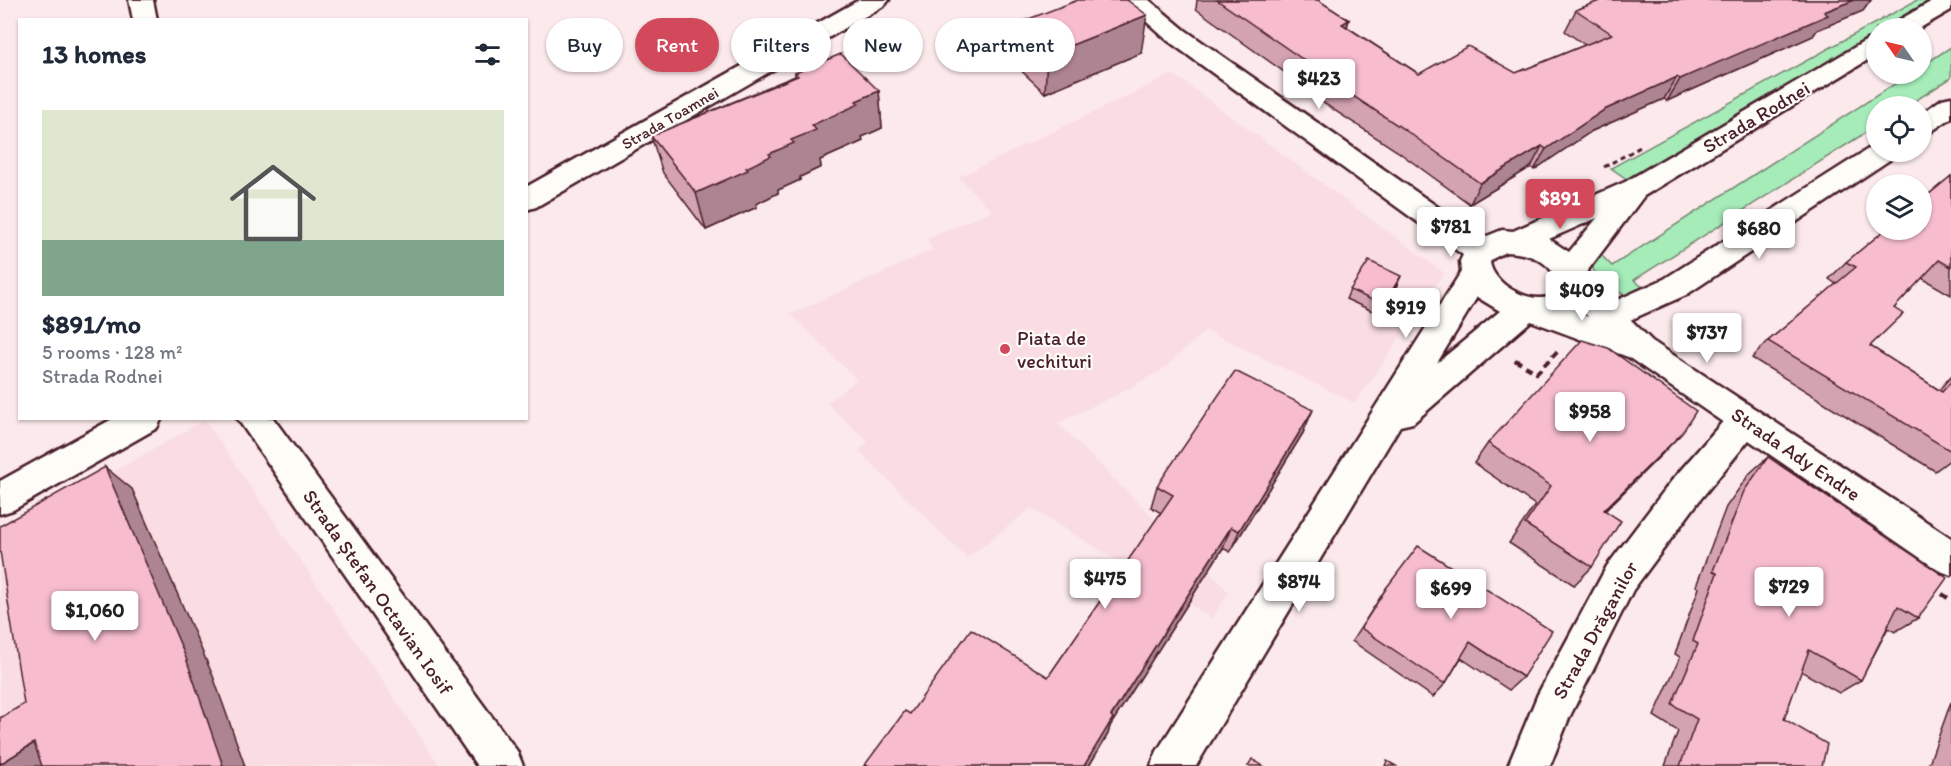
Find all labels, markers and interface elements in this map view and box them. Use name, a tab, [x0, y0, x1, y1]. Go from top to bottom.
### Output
chip: Buy	[546, 18, 623, 72]
chip: Rent	[635, 18, 719, 72]
chip: Filters	[731, 18, 831, 72]
chip: New	[843, 18, 923, 72]
chip: Apartment	[935, 18, 1075, 72]
north arrow	[1866, 18, 1932, 84]
map controls	[1866, 18, 1932, 240]
text: 13 homes	[42, 38, 146, 70]
icon: filters	[471, 38, 504, 71]
pin: $423	[1283, 59, 1355, 110]
text: $423	[1297, 66, 1341, 90]
street label: Strada Rodnei	[1698, 76, 1814, 158]
street label: Strada Toamnei	[618, 83, 722, 153]
button: locate	[1866, 96, 1932, 162]
icon: home	[219, 149, 327, 257]
button: layers	[1866, 174, 1932, 240]
pin: $891	[1524, 179, 1596, 230]
text: $891	[1540, 186, 1580, 210]
pin: $781	[1415, 207, 1487, 258]
pin: $680	[1723, 209, 1795, 260]
text: $781	[1431, 214, 1471, 238]
text: $680	[1737, 216, 1781, 240]
pin: $409	[1546, 271, 1618, 322]
text: $409	[1560, 278, 1604, 302]
pin: $919	[1370, 288, 1442, 339]
text: $919	[1386, 295, 1426, 319]
text: $891/mo	[42, 308, 141, 340]
pin: $737	[1671, 313, 1743, 364]
text: $737	[1687, 320, 1727, 344]
place label: Piata de vechituri	[1017, 326, 1092, 373]
text: 5 rooms · 128 m²	[42, 340, 183, 364]
marker: Piata de vechituri	[998, 342, 1012, 356]
text: Strada Rodnei	[42, 364, 163, 388]
pin: $958	[1554, 392, 1626, 443]
text: $958	[1569, 399, 1611, 423]
street label: Strada Ady Endre	[1727, 402, 1865, 506]
street label: Strada Ștefan Octavian Iosif	[298, 485, 458, 700]
street label: Strada Drăganilor	[1547, 556, 1643, 703]
pin: $475	[1069, 559, 1141, 610]
pin: $874	[1263, 562, 1335, 613]
text: $475	[1084, 566, 1126, 590]
pin: $729	[1753, 567, 1825, 618]
text: $874	[1277, 569, 1321, 593]
pin: $699	[1415, 569, 1487, 620]
text: $729	[1768, 574, 1810, 598]
text: $699	[1430, 576, 1472, 600]
pin: $1,060	[46, 591, 144, 642]
text: $1,060	[65, 598, 125, 622]

